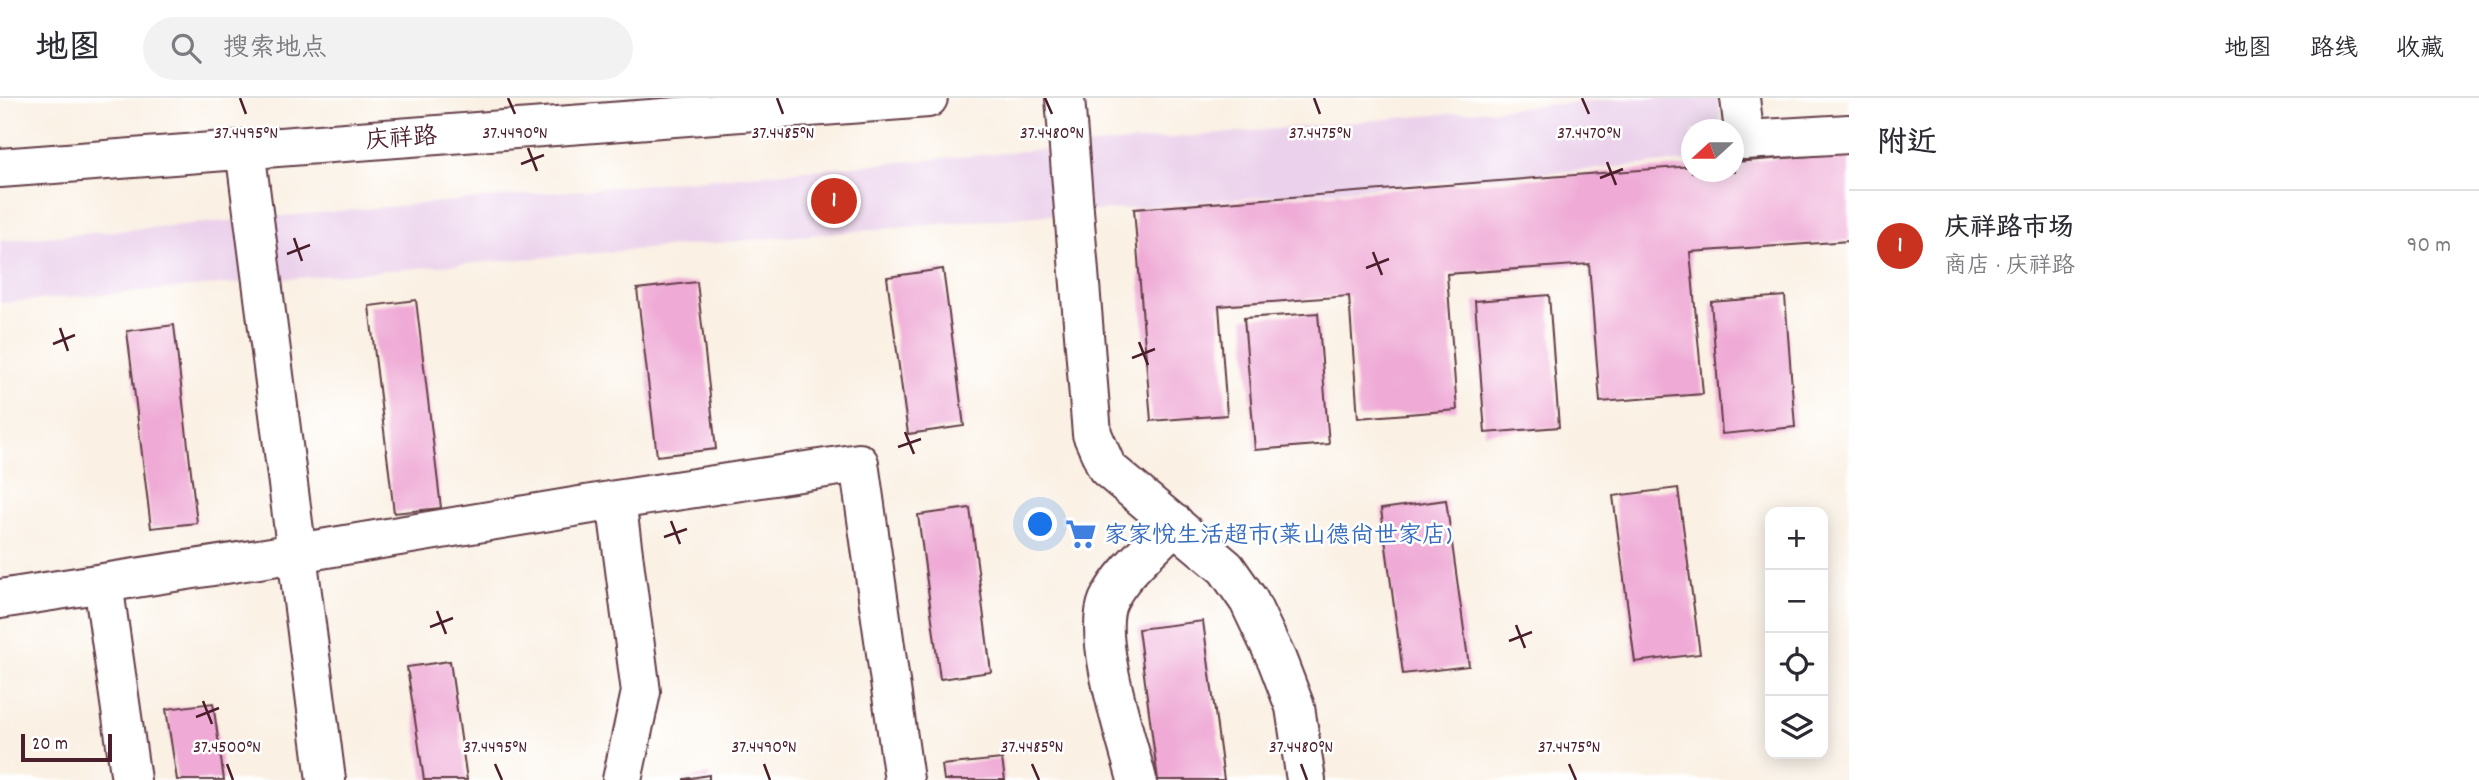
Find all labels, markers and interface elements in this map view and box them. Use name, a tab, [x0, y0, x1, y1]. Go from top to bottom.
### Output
search box	[143, 17, 633, 80]
text: 地图	[35, 27, 101, 74]
icon: search	[167, 29, 205, 67]
text: 搜索地点	[223, 31, 327, 68]
text: 地图	[2224, 33, 2272, 67]
text: 路线	[2310, 33, 2358, 67]
text: 收藏	[2396, 33, 2444, 67]
north arrow	[1681, 119, 1744, 182]
street label: 庆祥路	[364, 121, 438, 159]
text: 37.4495°N	[214, 122, 278, 147]
text: 37.4490°N	[482, 122, 548, 147]
text: 37.4485°N	[751, 122, 815, 147]
text: 37.4480°N	[1020, 122, 1084, 147]
text: 37.4475°N	[1289, 122, 1351, 147]
text: 37.4470°N	[1557, 122, 1621, 147]
text: 附近	[1877, 124, 1937, 167]
pin: 1	[811, 175, 857, 227]
text: 庆祥路市场	[1944, 211, 2074, 248]
text: 1	[1897, 230, 1903, 263]
text: 90 m	[2407, 230, 2451, 263]
text: 商店 · 庆祥路	[1944, 251, 2075, 284]
your location	[1023, 507, 1057, 541]
map controls	[1765, 507, 1828, 759]
button: +	[1765, 507, 1828, 570]
supermarket icon: 家家悦生活超市(莱山德尚世家店)	[1064, 517, 1098, 551]
place label: 家家悦生活超市(莱山德尚世家店)	[1104, 520, 1452, 554]
button: −	[1765, 570, 1828, 633]
button: locate	[1765, 633, 1828, 696]
button: layers	[1765, 696, 1828, 759]
scale bar	[21, 731, 112, 763]
text: 20 m	[32, 732, 68, 759]
text: 37.4500°N	[193, 736, 261, 761]
text: 37.4495°N	[463, 736, 527, 761]
text: 37.4490°N	[731, 736, 797, 761]
text: 37.4485°N	[1000, 736, 1064, 761]
text: 37.4480°N	[1269, 736, 1333, 761]
text: 37.4475°N	[1538, 736, 1600, 761]

